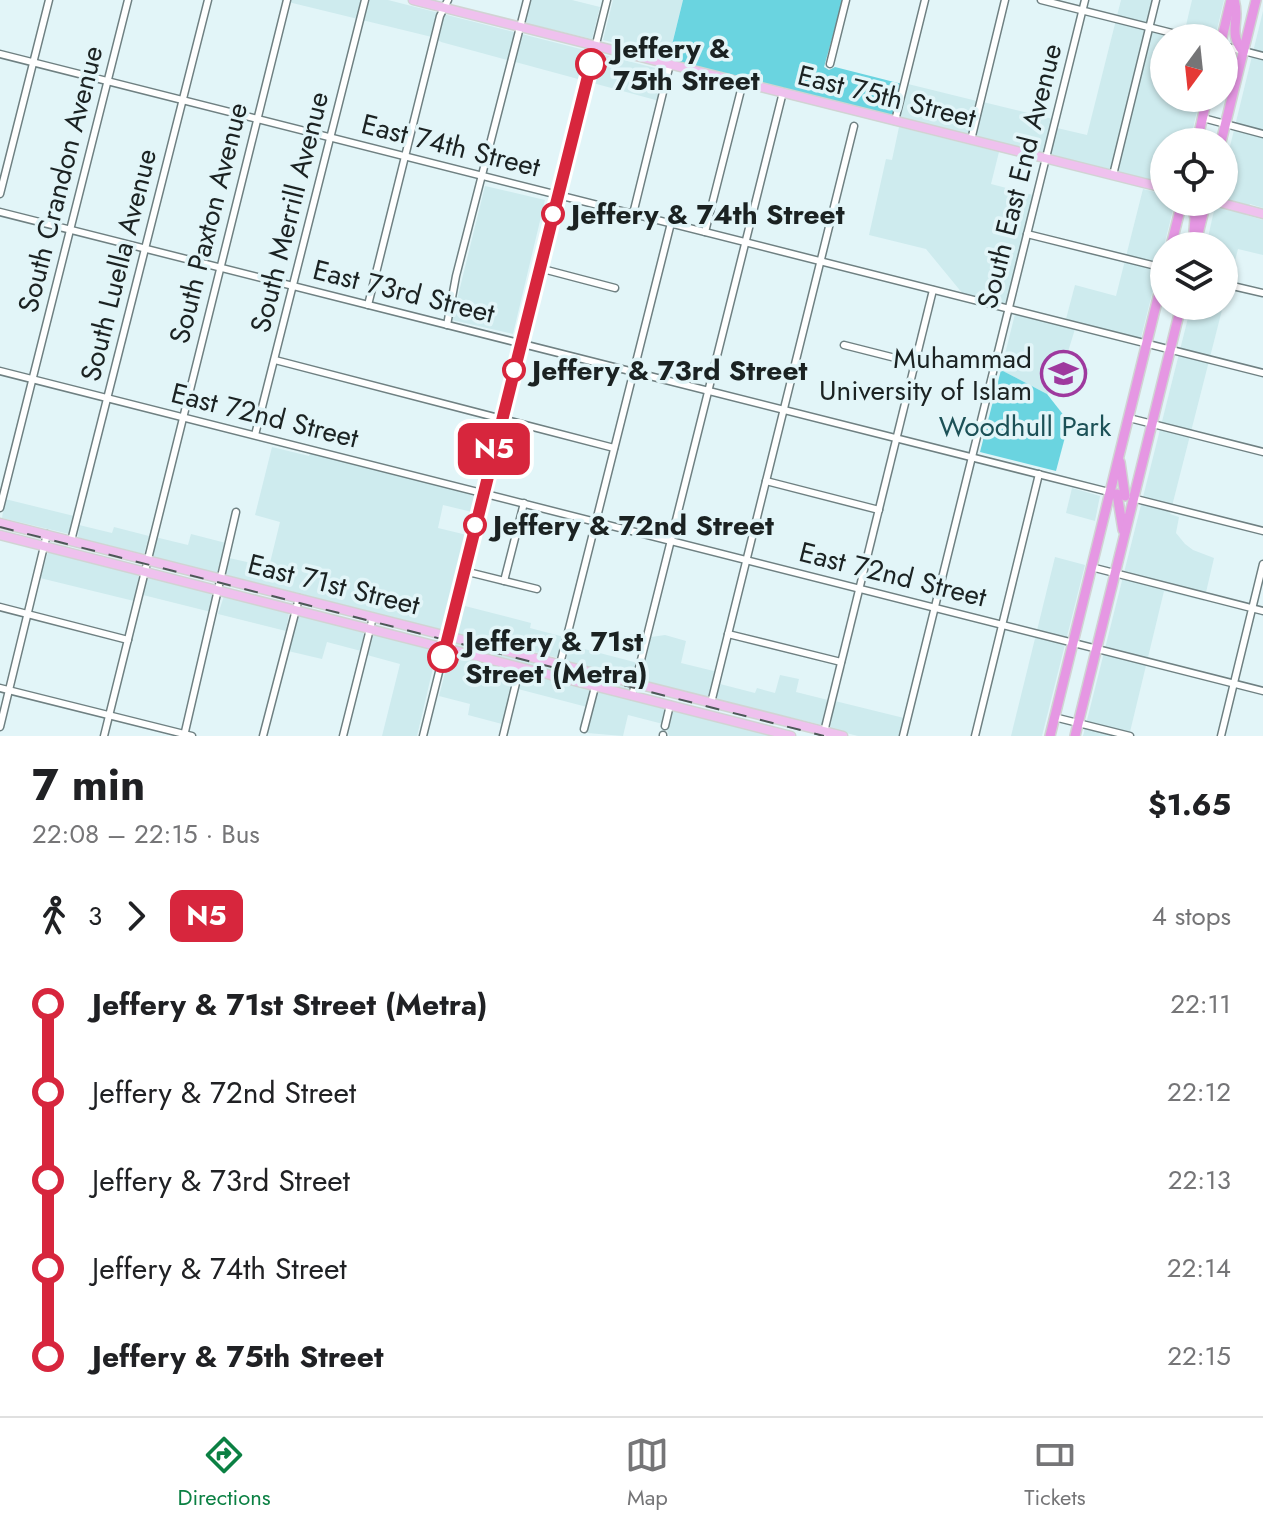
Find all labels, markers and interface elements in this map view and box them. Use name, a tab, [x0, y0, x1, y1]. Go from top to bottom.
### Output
north arrow	[1150, 24, 1238, 112]
map controls	[1150, 24, 1238, 320]
place label: Jeffery & 75th Street	[608, 28, 760, 101]
street label: South East End Avenue	[967, 39, 1072, 313]
street label: South Crandon Avenue	[7, 41, 113, 317]
marker: Jeffery & 75th Street	[576, 49, 606, 79]
street label: East 75th Street	[793, 55, 981, 139]
street label: South Merrill Avenue	[240, 87, 339, 337]
street label: South Paxton Avenue	[159, 98, 258, 348]
street label: East 74th Street	[357, 103, 545, 188]
button: locate	[1150, 128, 1238, 216]
street label: South Luella Avenue	[70, 145, 167, 386]
place label: Jeffery & 74th Street	[566, 194, 845, 235]
marker: Jeffery & 74th Street	[542, 203, 564, 225]
button: layers	[1150, 232, 1238, 320]
street label: East 73rd Street	[309, 249, 499, 334]
place label: Muhammad University of Islam	[819, 338, 1032, 411]
place label: Jeffery & 73rd Street	[527, 350, 807, 391]
school or university icon: Muhammad University of Islam	[1039, 350, 1087, 398]
marker: Jeffery & 73rd Street	[503, 359, 525, 381]
street label: East 72nd Street	[167, 372, 363, 459]
park label: Woodhull Park	[939, 406, 1112, 447]
line badge: N5	[458, 423, 530, 475]
text: N5	[474, 428, 514, 469]
place label: Jeffery & 72nd Street	[488, 505, 774, 546]
marker: Jeffery & 72nd Street	[464, 514, 486, 536]
street label: East 72nd Street	[795, 531, 991, 618]
street label: East 71st Street	[244, 543, 424, 626]
place label: Jeffery & 71st Street (Metra)	[460, 621, 647, 694]
marker: Jeffery & 71st Street (Metra)	[428, 642, 458, 672]
text: 7 min	[32, 753, 145, 817]
text: $1.65	[1148, 783, 1231, 826]
text: 22:08 – 22:15 · Bus	[32, 815, 260, 853]
icon: walk	[32, 894, 76, 938]
icon: forward	[114, 894, 158, 938]
text: N5	[186, 895, 227, 936]
text: 3	[88, 897, 102, 935]
text: 4 stops	[1152, 897, 1231, 935]
text: Jeffery & 71st Street (Metra)	[92, 983, 487, 1026]
text: 22:11	[1170, 985, 1231, 1023]
text: Jeffery & 72nd Street	[92, 1071, 356, 1114]
text: 22:12	[1167, 1073, 1231, 1111]
text: Jeffery & 73rd Street	[92, 1159, 350, 1202]
text: 22:13	[1168, 1161, 1231, 1199]
text: Jeffery & 74th Street	[92, 1247, 347, 1290]
text: 22:14	[1167, 1249, 1231, 1287]
text: Jeffery & 75th Street	[92, 1335, 383, 1378]
text: 22:15	[1167, 1337, 1231, 1375]
tab: Directions	[177, 1433, 271, 1513]
tab: Map	[625, 1433, 669, 1513]
tab: Tickets	[1024, 1433, 1086, 1513]

